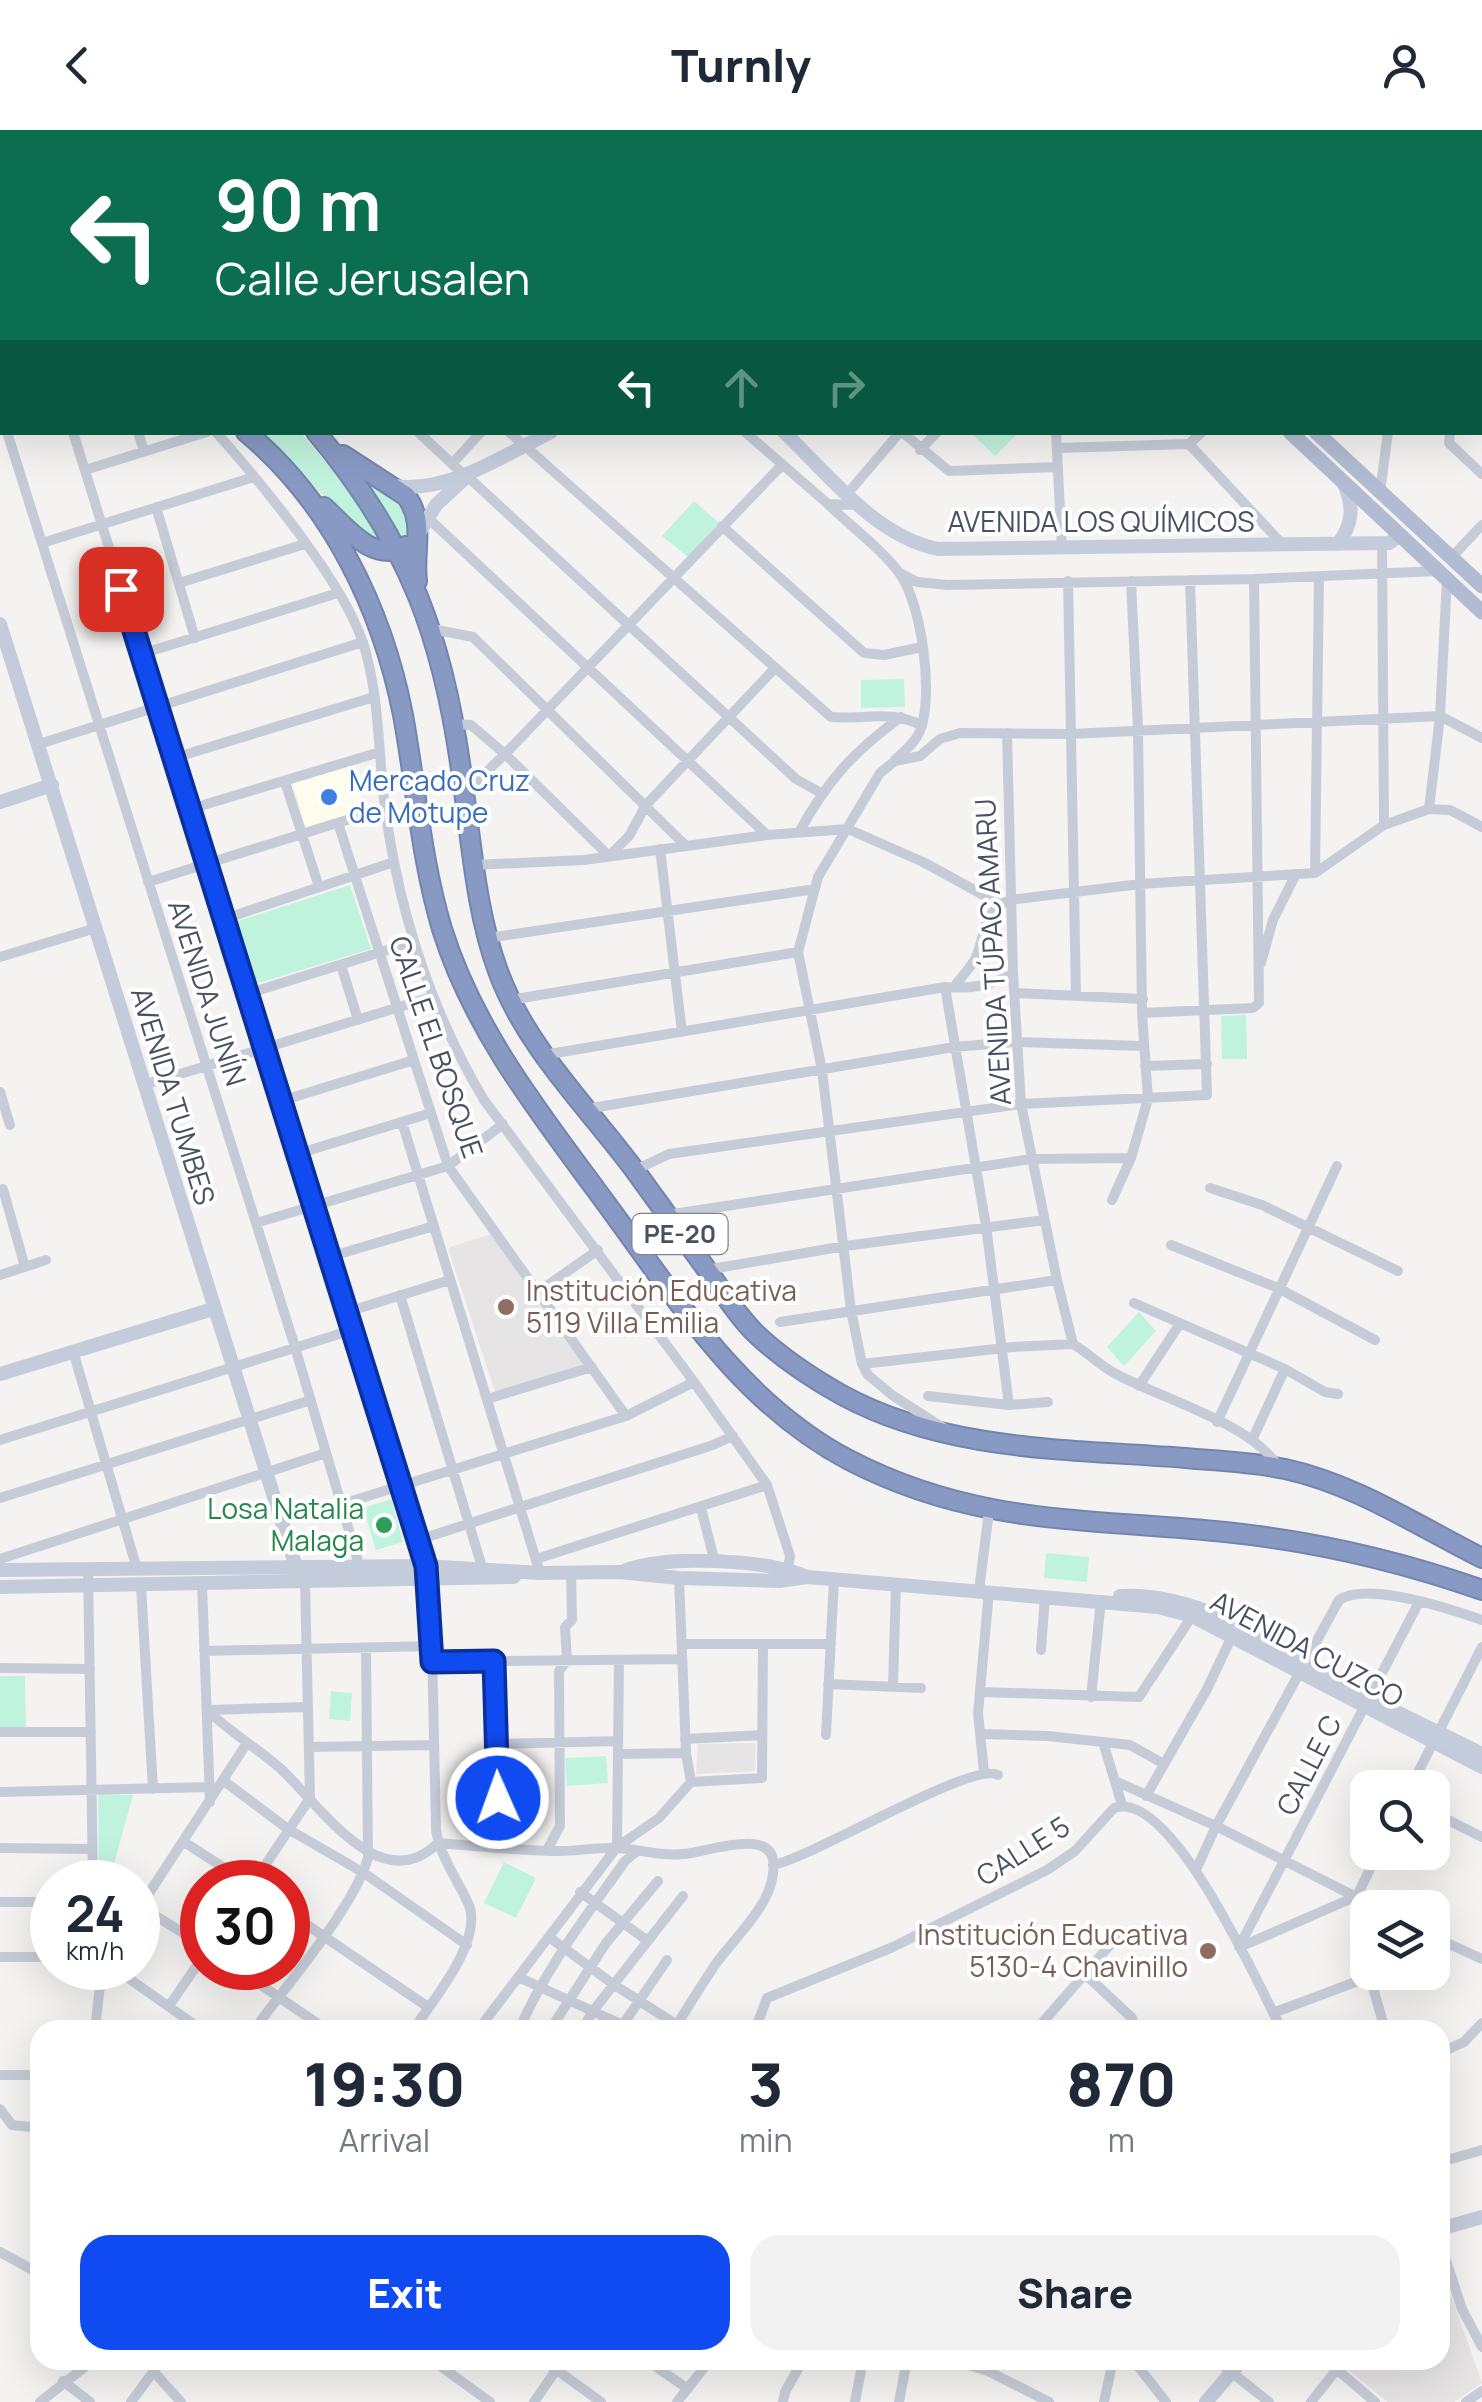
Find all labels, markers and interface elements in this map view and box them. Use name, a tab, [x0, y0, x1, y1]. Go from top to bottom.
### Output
text: Turnly	[671, 34, 811, 96]
icon: back	[50, 38, 105, 93]
icon: person	[1377, 38, 1432, 93]
text: 90 m	[215, 156, 382, 252]
icon: left	[50, 170, 180, 300]
text: Calle Jerusalen	[215, 247, 530, 309]
icon: left	[609, 360, 664, 415]
icon: ahead	[714, 360, 769, 415]
icon: right	[819, 360, 874, 415]
street label: AVENIDA LOS QUÍMICOS	[948, 502, 1254, 540]
pin	[79, 547, 164, 632]
icon: arrive	[94, 562, 149, 617]
place label: Mercado Cruz de Motupe	[349, 761, 530, 831]
marker: Mercado Cruz de Motupe	[318, 786, 340, 808]
street label: AVENIDA TÚPAC AMARU	[965, 798, 1019, 1106]
street label: AVENIDA JUNÍN	[160, 895, 256, 1091]
street label: CALLE EL BOSQUE	[381, 931, 493, 1163]
street label: AVENIDA TUMBES	[123, 982, 225, 1209]
road number: PE-20	[632, 1214, 728, 1254]
place label: Institución Educativa 5119 Villa Emilia	[526, 1271, 797, 1341]
marker: Institución Educativa 5119 Villa Emilia	[495, 1296, 517, 1318]
place label: Losa Natalia Malaga	[207, 1489, 364, 1559]
marker: Losa Natalia Malaga	[373, 1514, 395, 1536]
street label: AVENIDA CUZCO	[1204, 1581, 1410, 1715]
street label: CALLE C	[1267, 1708, 1349, 1821]
position arrow	[446, 1746, 550, 1850]
map controls	[1350, 1770, 1450, 1990]
button: search	[1350, 1770, 1450, 1870]
street label: CALLE 5	[969, 1807, 1076, 1894]
speed limit sign: 30	[180, 1860, 310, 1990]
text: 24	[65, 1879, 125, 1947]
button: layers	[1350, 1890, 1450, 1990]
place label: Institución Educativa 5130-4 Chavinillo	[917, 1915, 1188, 1985]
text: km/h	[66, 1933, 124, 1968]
marker: Institución Educativa 5130-4 Chavinillo	[1197, 1940, 1219, 1962]
text: 19:30	[304, 2042, 465, 2124]
text: 3	[748, 2042, 783, 2124]
text: 870	[1066, 2042, 1176, 2124]
text: Arrival	[339, 2118, 430, 2162]
text: min	[739, 2118, 793, 2162]
text: m	[1108, 2118, 1135, 2162]
button: Exit	[80, 2235, 730, 2350]
button: Share	[750, 2235, 1400, 2350]

